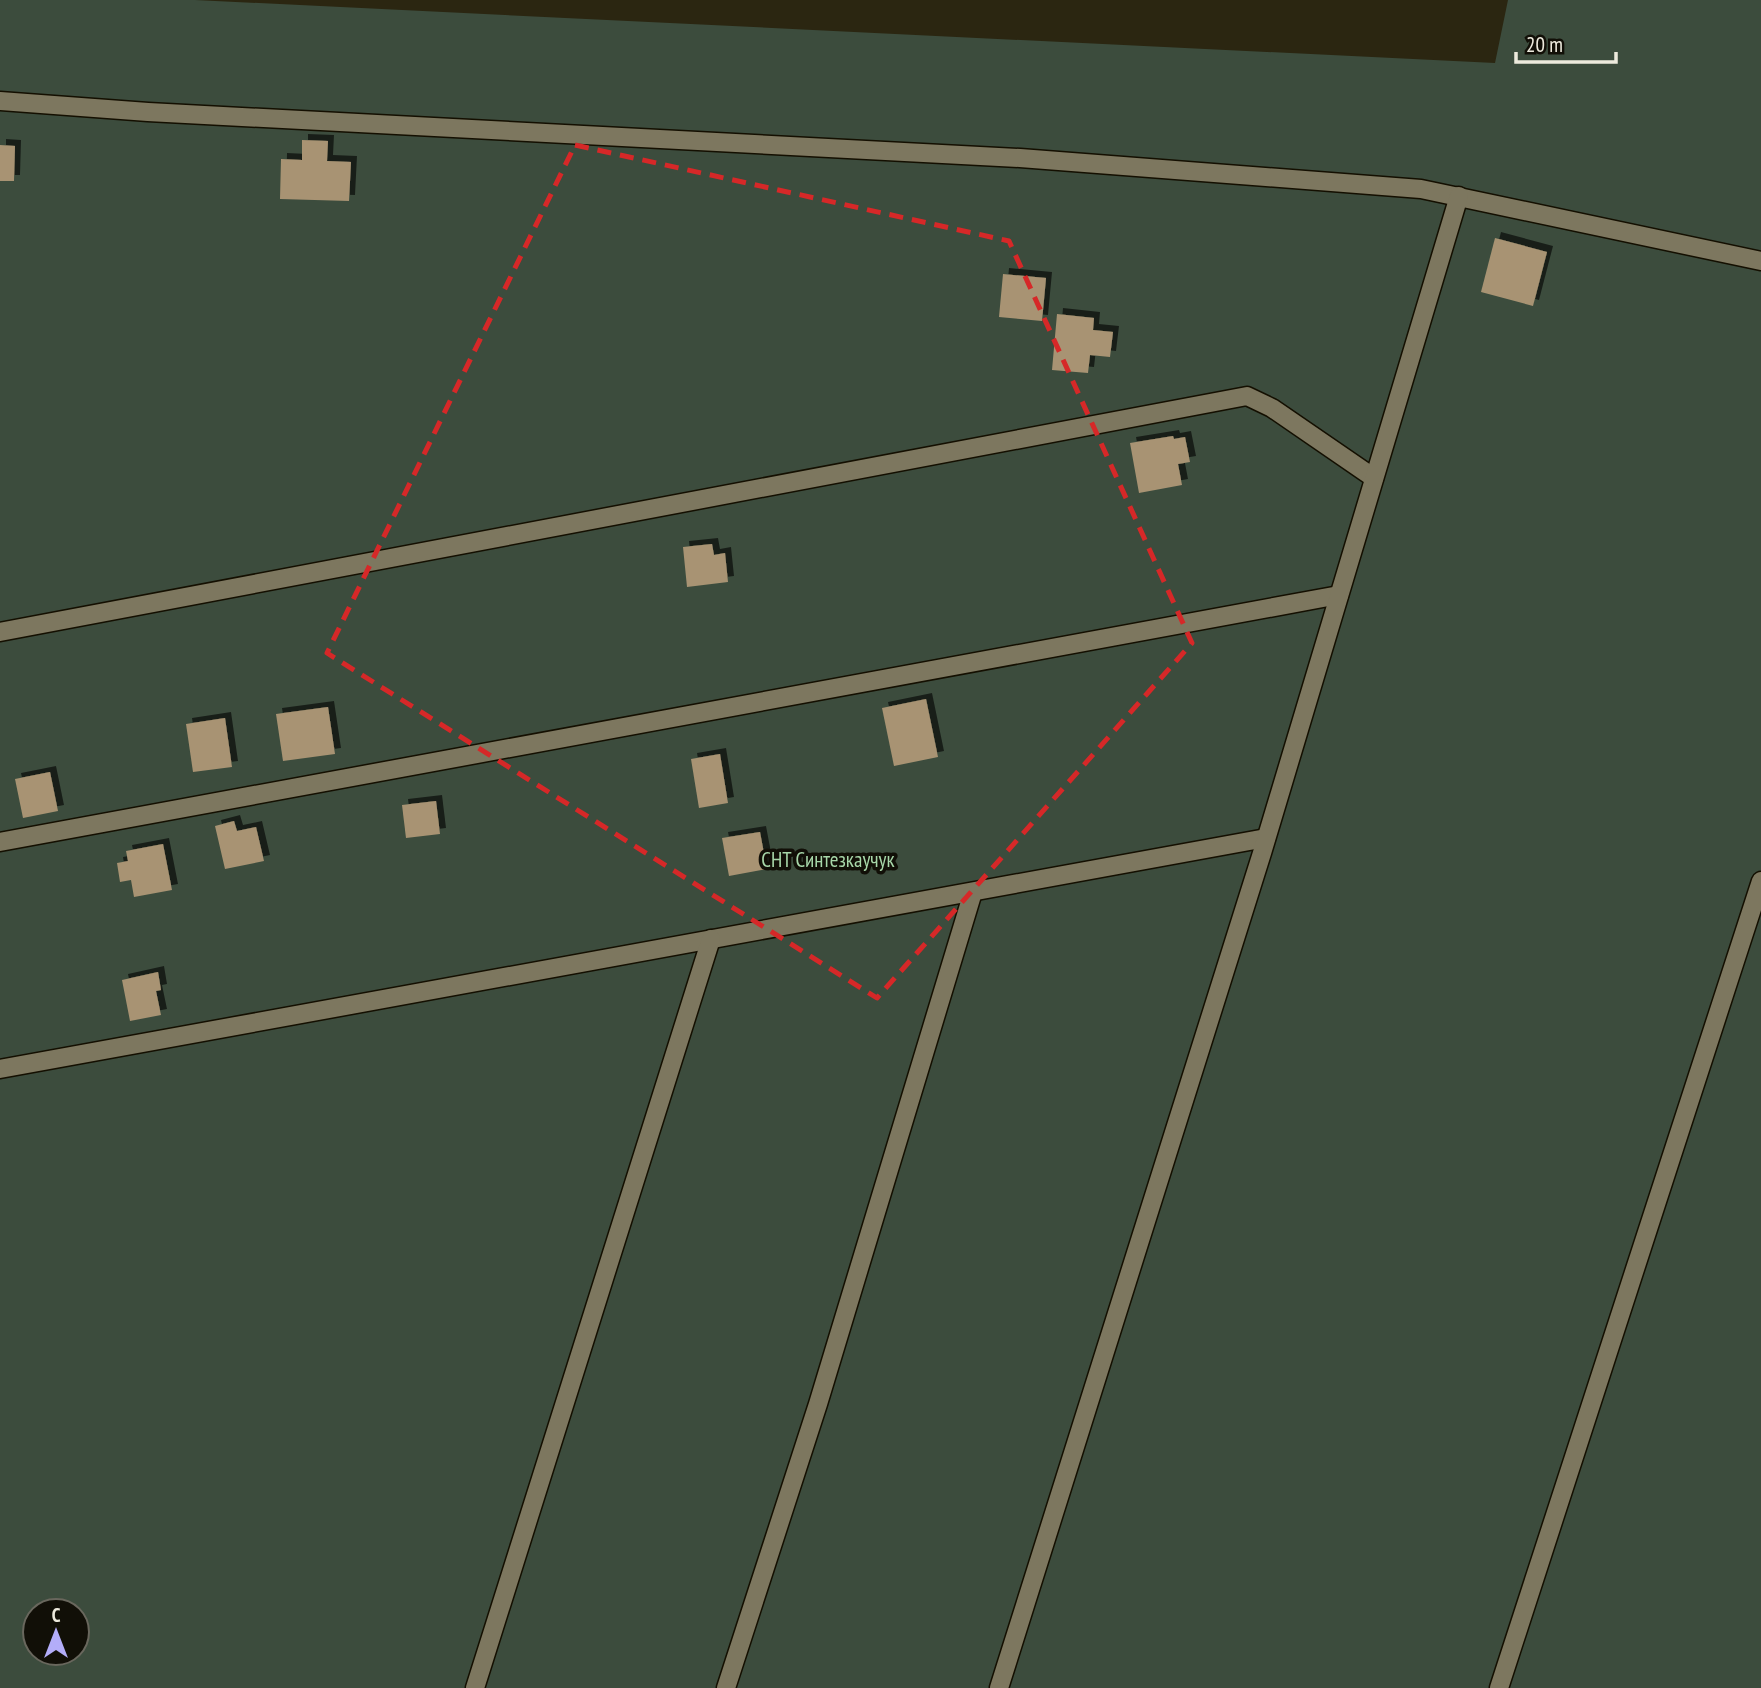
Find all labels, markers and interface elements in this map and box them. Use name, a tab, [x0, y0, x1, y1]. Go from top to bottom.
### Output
scale bar	[1516, 21, 1616, 65]
text: 20 m	[1526, 31, 1563, 58]
park label: СНТ Синтезкаучук	[761, 846, 895, 873]
north arrow	[21, 1597, 91, 1667]
text: С	[52, 1603, 61, 1627]

